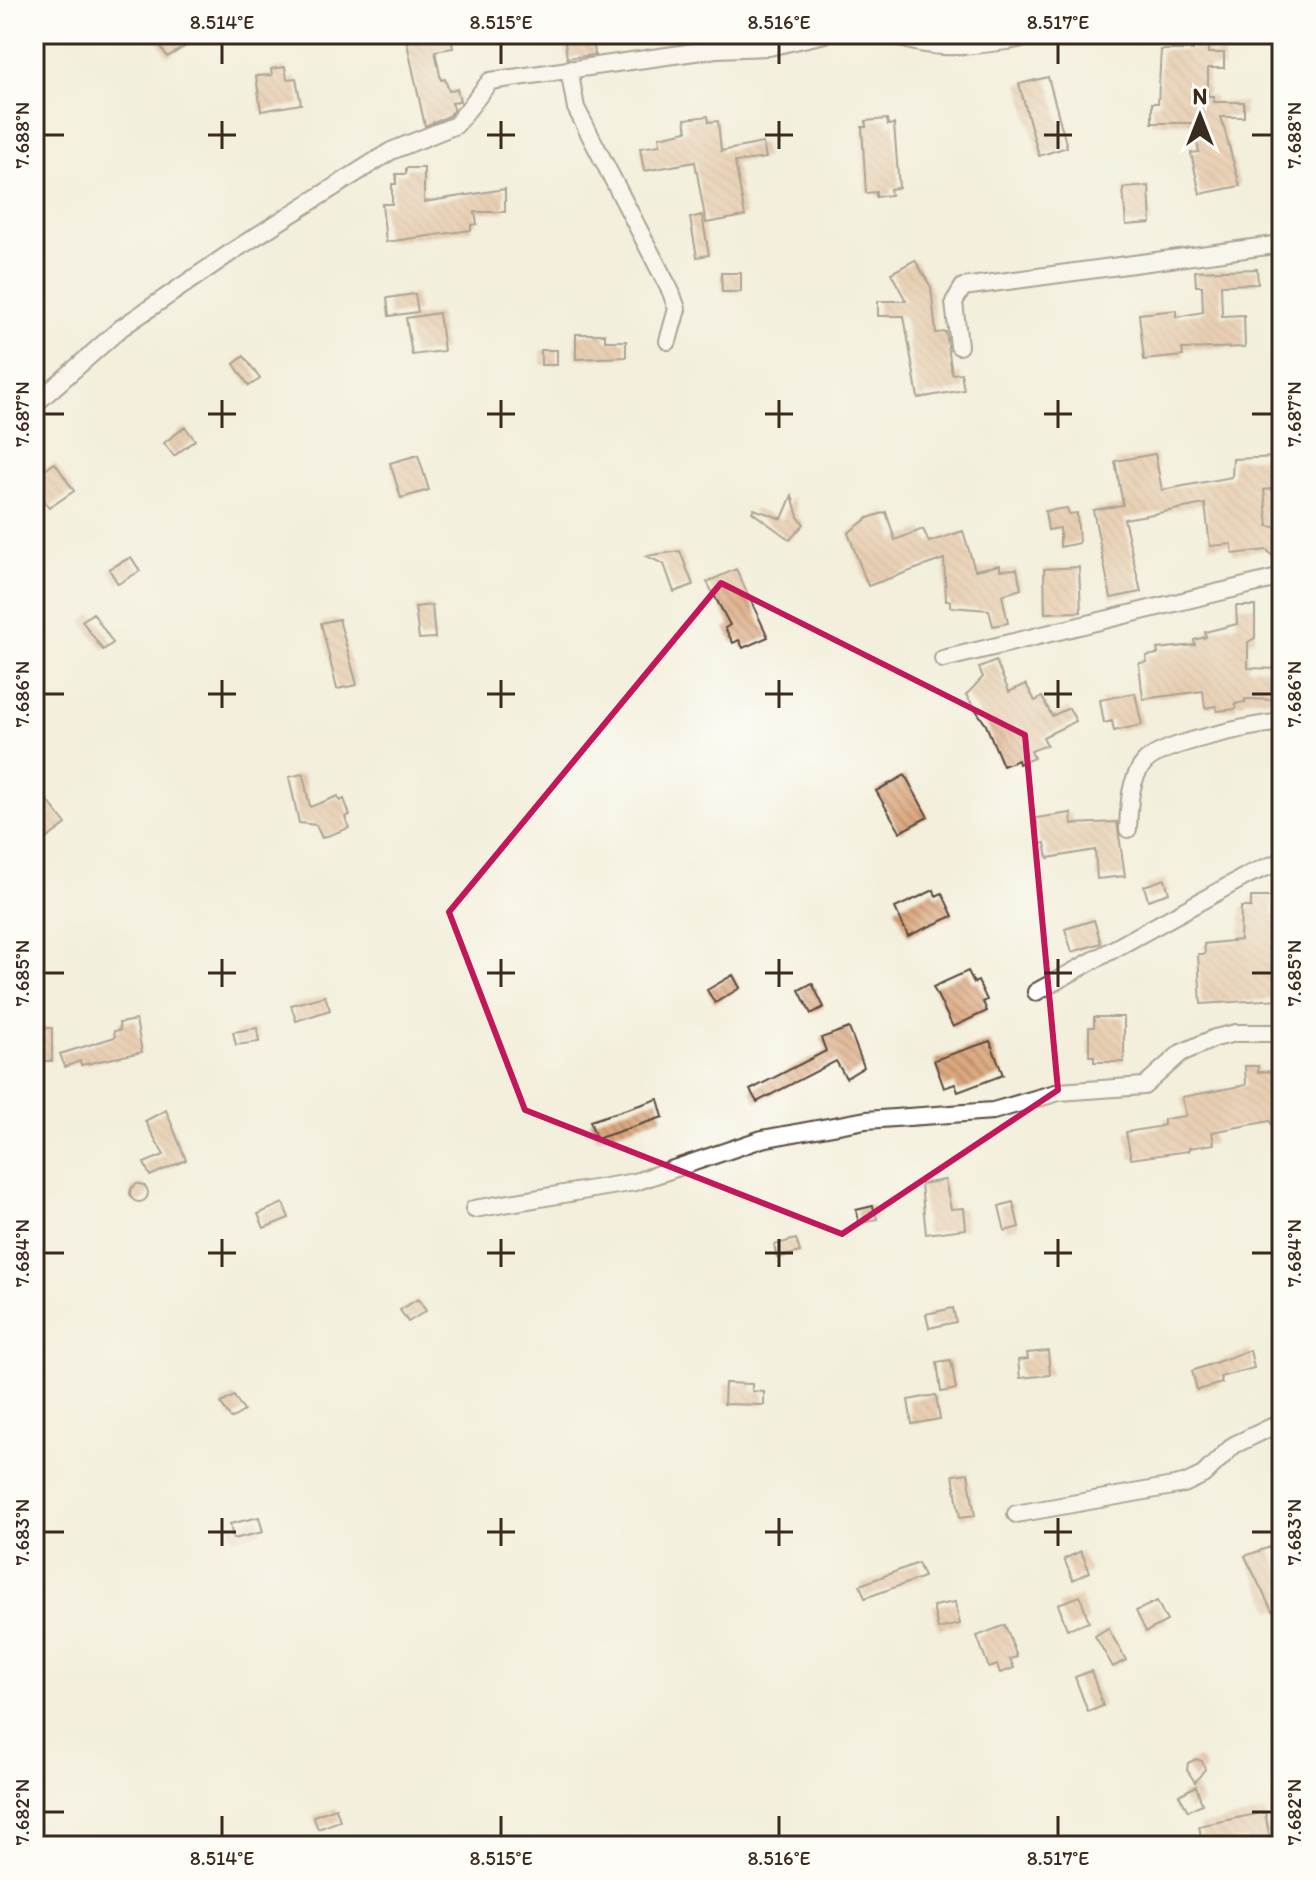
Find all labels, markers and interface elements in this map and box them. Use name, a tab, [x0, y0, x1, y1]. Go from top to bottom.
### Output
text: 8.514°E	[190, 10, 254, 34]
text: 8.515°E	[469, 10, 533, 34]
text: 8.516°E	[747, 10, 811, 34]
text: 8.517°E	[1027, 10, 1089, 34]
north arrow	[1160, 76, 1240, 156]
text: N	[1193, 83, 1207, 110]
text: 7.688°N	[10, 102, 34, 168]
text: 7.688°N	[1282, 102, 1306, 168]
text: 7.687°N	[10, 381, 34, 447]
text: 7.687°N	[1282, 381, 1306, 447]
text: 7.686°N	[10, 661, 34, 727]
text: 7.686°N	[1282, 661, 1306, 727]
text: 7.685°N	[10, 940, 34, 1006]
text: 7.685°N	[1282, 940, 1306, 1006]
text: 7.684°N	[10, 1219, 34, 1287]
text: 7.684°N	[1282, 1219, 1306, 1287]
text: 7.683°N	[10, 1499, 34, 1565]
text: 7.683°N	[1282, 1499, 1306, 1565]
text: 7.682°N	[10, 1779, 34, 1845]
text: 7.682°N	[1282, 1779, 1306, 1845]
text: 8.514°E	[190, 1846, 254, 1870]
text: 8.515°E	[469, 1846, 533, 1870]
text: 8.516°E	[747, 1846, 811, 1870]
text: 8.517°E	[1027, 1846, 1089, 1870]

